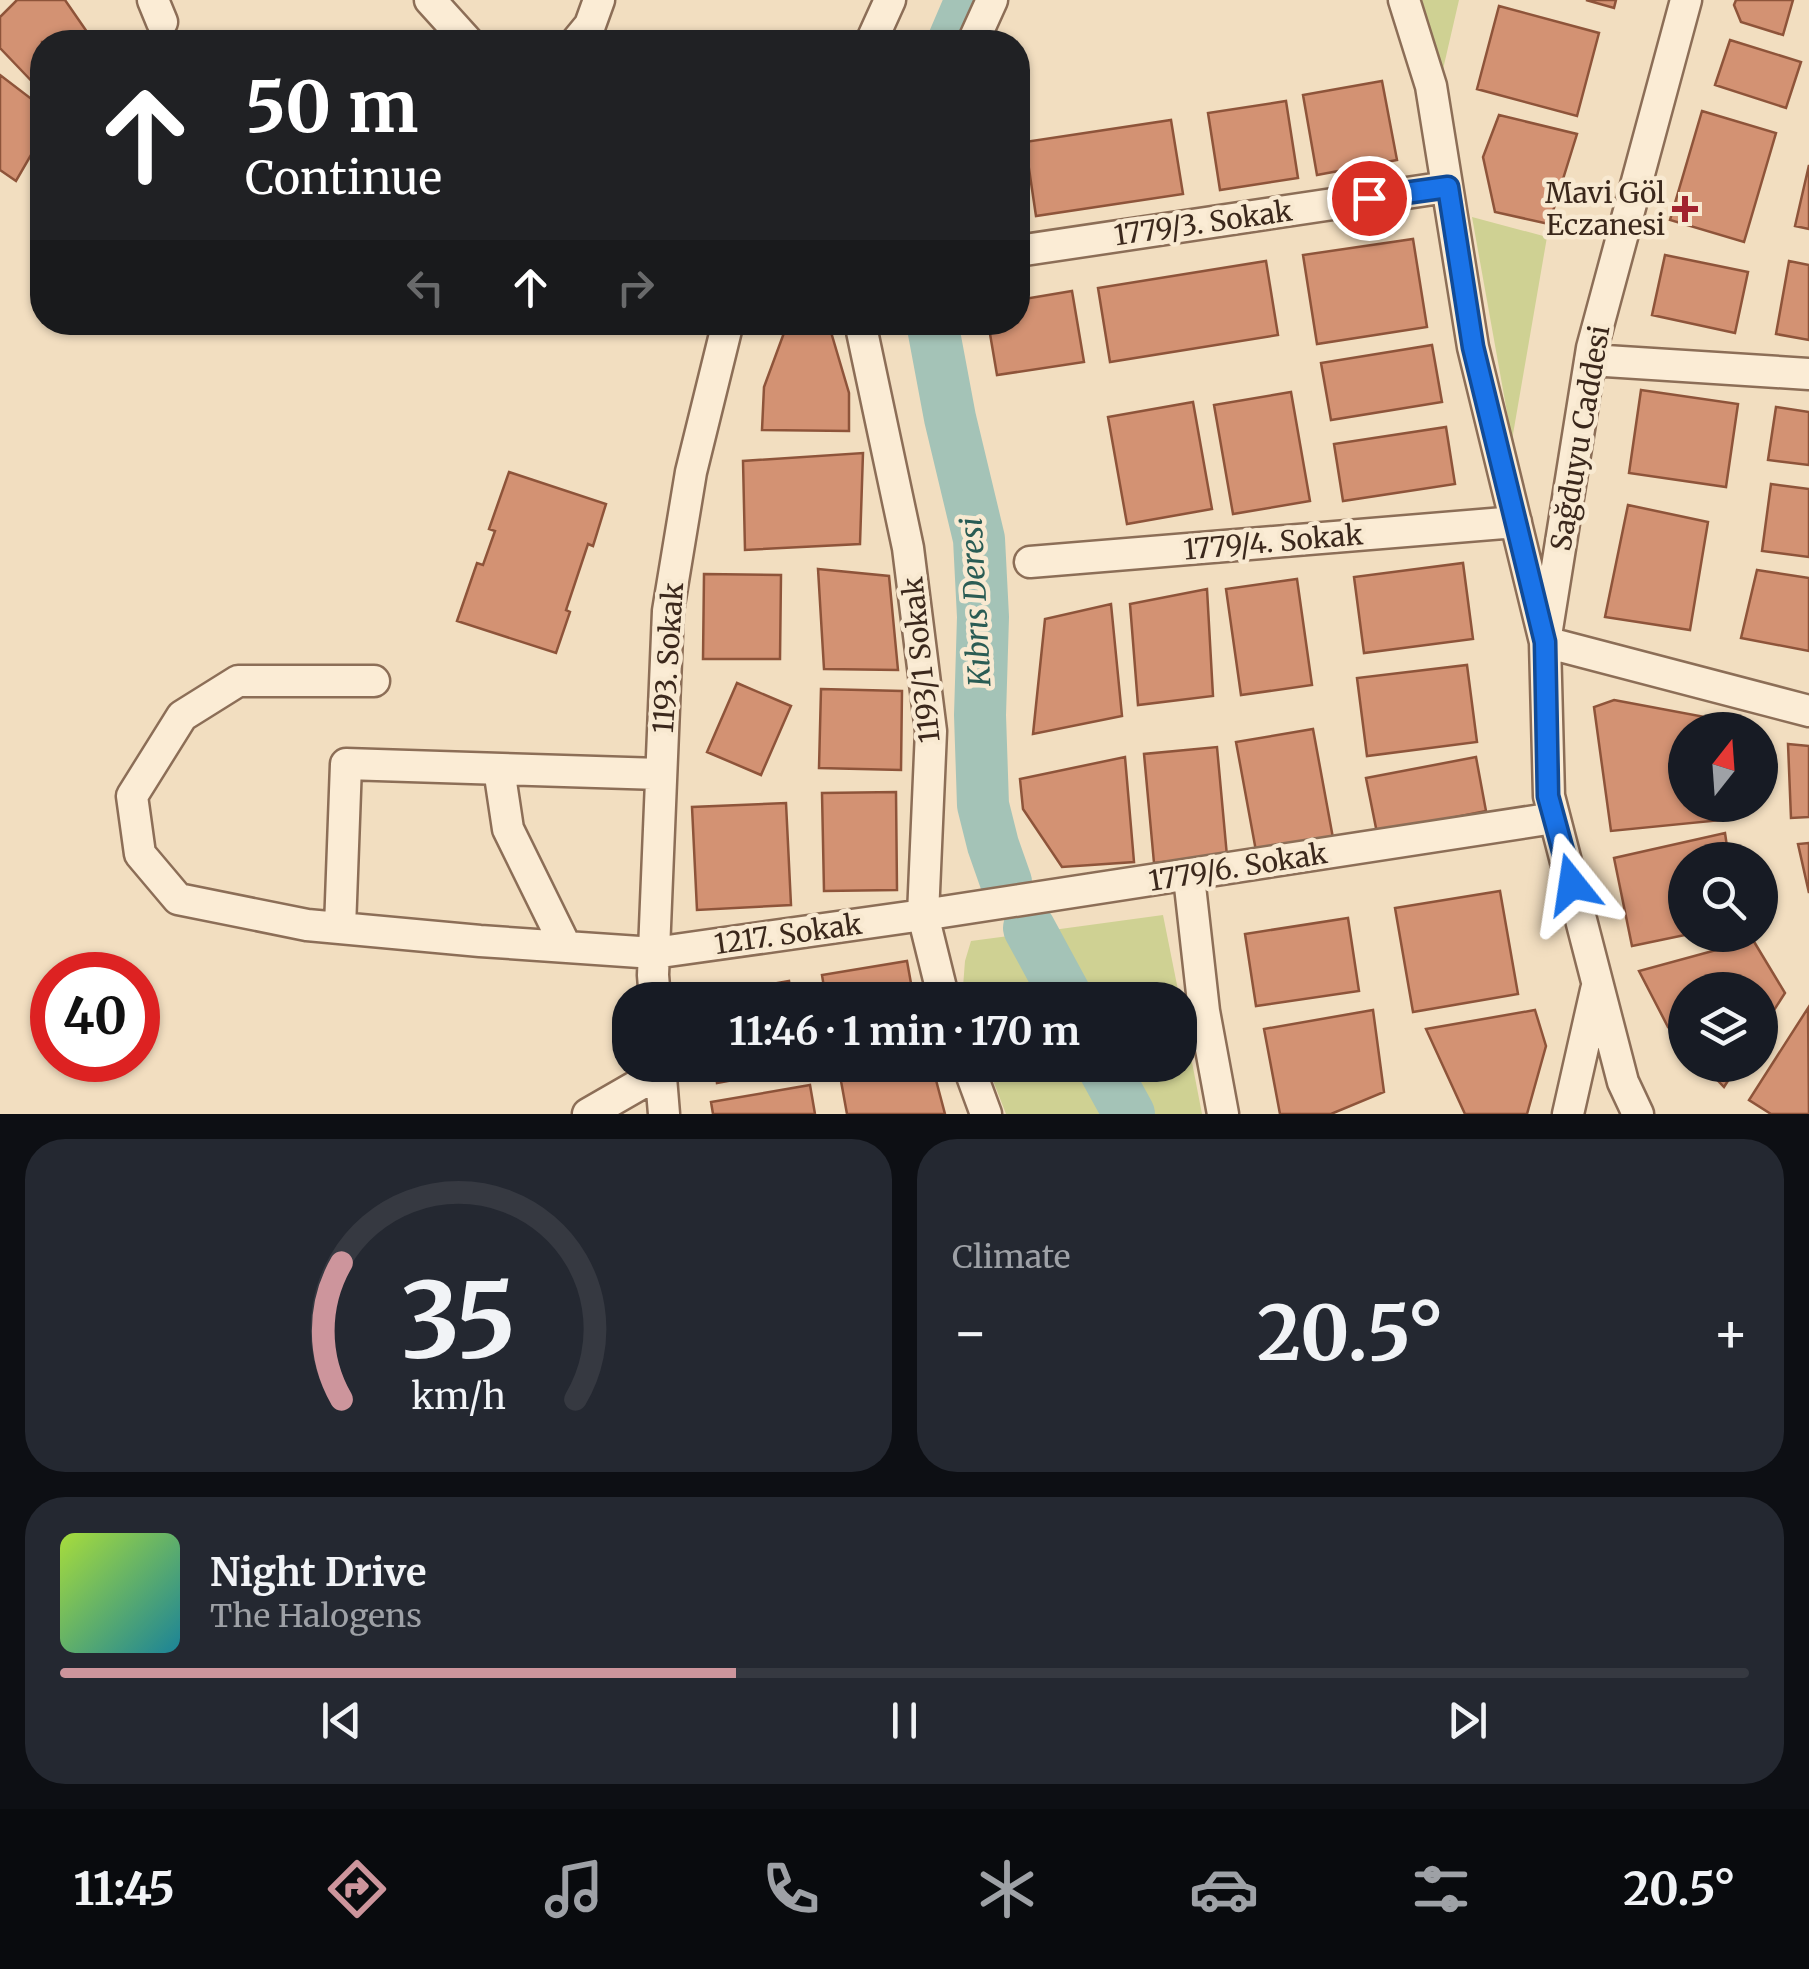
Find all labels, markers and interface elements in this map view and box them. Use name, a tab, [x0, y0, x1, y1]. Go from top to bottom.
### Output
text: 50 m	[245, 63, 418, 151]
icon: ahead	[80, 70, 210, 200]
text: Continue	[245, 150, 442, 206]
pin	[1327, 156, 1412, 241]
icon: arrive	[1342, 171, 1397, 226]
place label: Mavi Göl Eczanesi	[1545, 175, 1665, 243]
street label: 1779/3. Sokak	[1111, 193, 1295, 253]
marker: Mavi Göl Eczanesi	[1674, 198, 1696, 220]
icon: left	[398, 260, 453, 315]
icon: ahead	[503, 260, 558, 315]
icon: right	[608, 260, 663, 315]
street label: Sağduyu Caddesi	[1542, 322, 1618, 554]
water label: Kıbrıs Deresi	[952, 516, 998, 689]
street label: 1779/4. Sokak	[1182, 516, 1364, 568]
street label: 1193/1 Sokak	[894, 575, 948, 745]
street label: 1193. Sokak	[645, 581, 691, 735]
north arrow	[1668, 712, 1778, 822]
map controls	[1668, 712, 1778, 1082]
position arrow	[1520, 832, 1624, 936]
street label: 1779/6. Sokak	[1146, 835, 1330, 899]
button: search	[1668, 842, 1778, 952]
street label: 1217. Sokak	[712, 906, 865, 962]
speed limit sign: 40	[30, 952, 160, 1082]
button: layers	[1668, 972, 1778, 1082]
text: 11:46 · 1 min · 170 m	[729, 1008, 1080, 1055]
text: Climate	[952, 1237, 1070, 1277]
text: 35	[401, 1255, 516, 1385]
text: 20.5°	[1257, 1286, 1444, 1380]
text: −	[952, 1298, 989, 1367]
text: +	[1712, 1298, 1749, 1367]
text: km/h	[411, 1374, 506, 1419]
text: Night Drive	[210, 1549, 427, 1596]
text: The Halogens	[210, 1596, 422, 1636]
icon: previous	[314, 1693, 369, 1748]
icon: pause	[877, 1693, 932, 1748]
icon: next	[1440, 1693, 1495, 1748]
icon: directions	[322, 1854, 392, 1924]
icon: music	[539, 1854, 609, 1924]
icon: phone	[756, 1854, 826, 1924]
icon: climate	[972, 1854, 1042, 1924]
icon: car	[1189, 1854, 1259, 1924]
icon: filters	[1406, 1854, 1476, 1924]
text: 11:45	[73, 1861, 175, 1917]
text: 20.5°	[1623, 1861, 1735, 1917]

